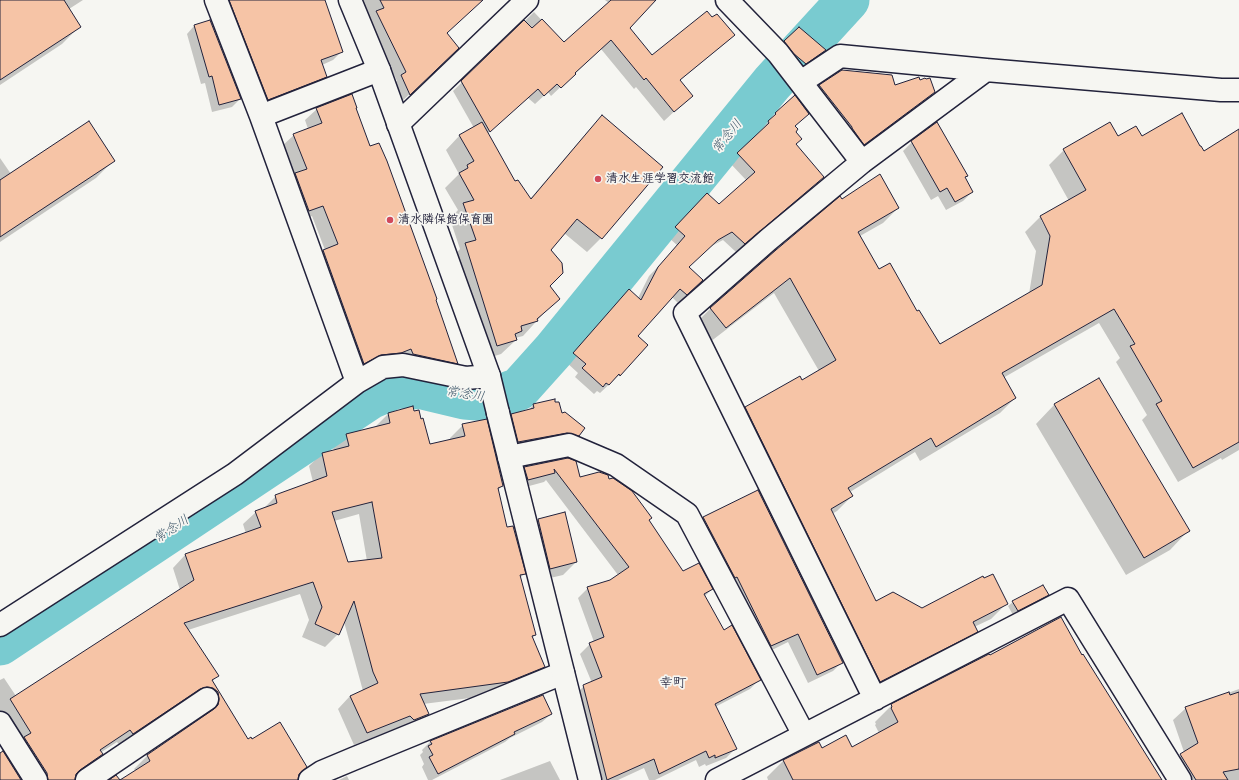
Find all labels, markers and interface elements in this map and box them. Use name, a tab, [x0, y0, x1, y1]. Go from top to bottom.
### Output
water label: 常念川	[710, 117, 746, 157]
place label: 清水生涯学習交流館	[606, 172, 714, 186]
marker: 清水生涯学習交流館	[593, 174, 603, 184]
place label: 清水隣保館保育園	[398, 213, 494, 227]
marker: 清水隣保館保育園	[385, 215, 395, 225]
water label: 常念川	[445, 384, 485, 406]
water label: 常念川	[151, 513, 193, 547]
district label: 幸町	[659, 676, 687, 692]

